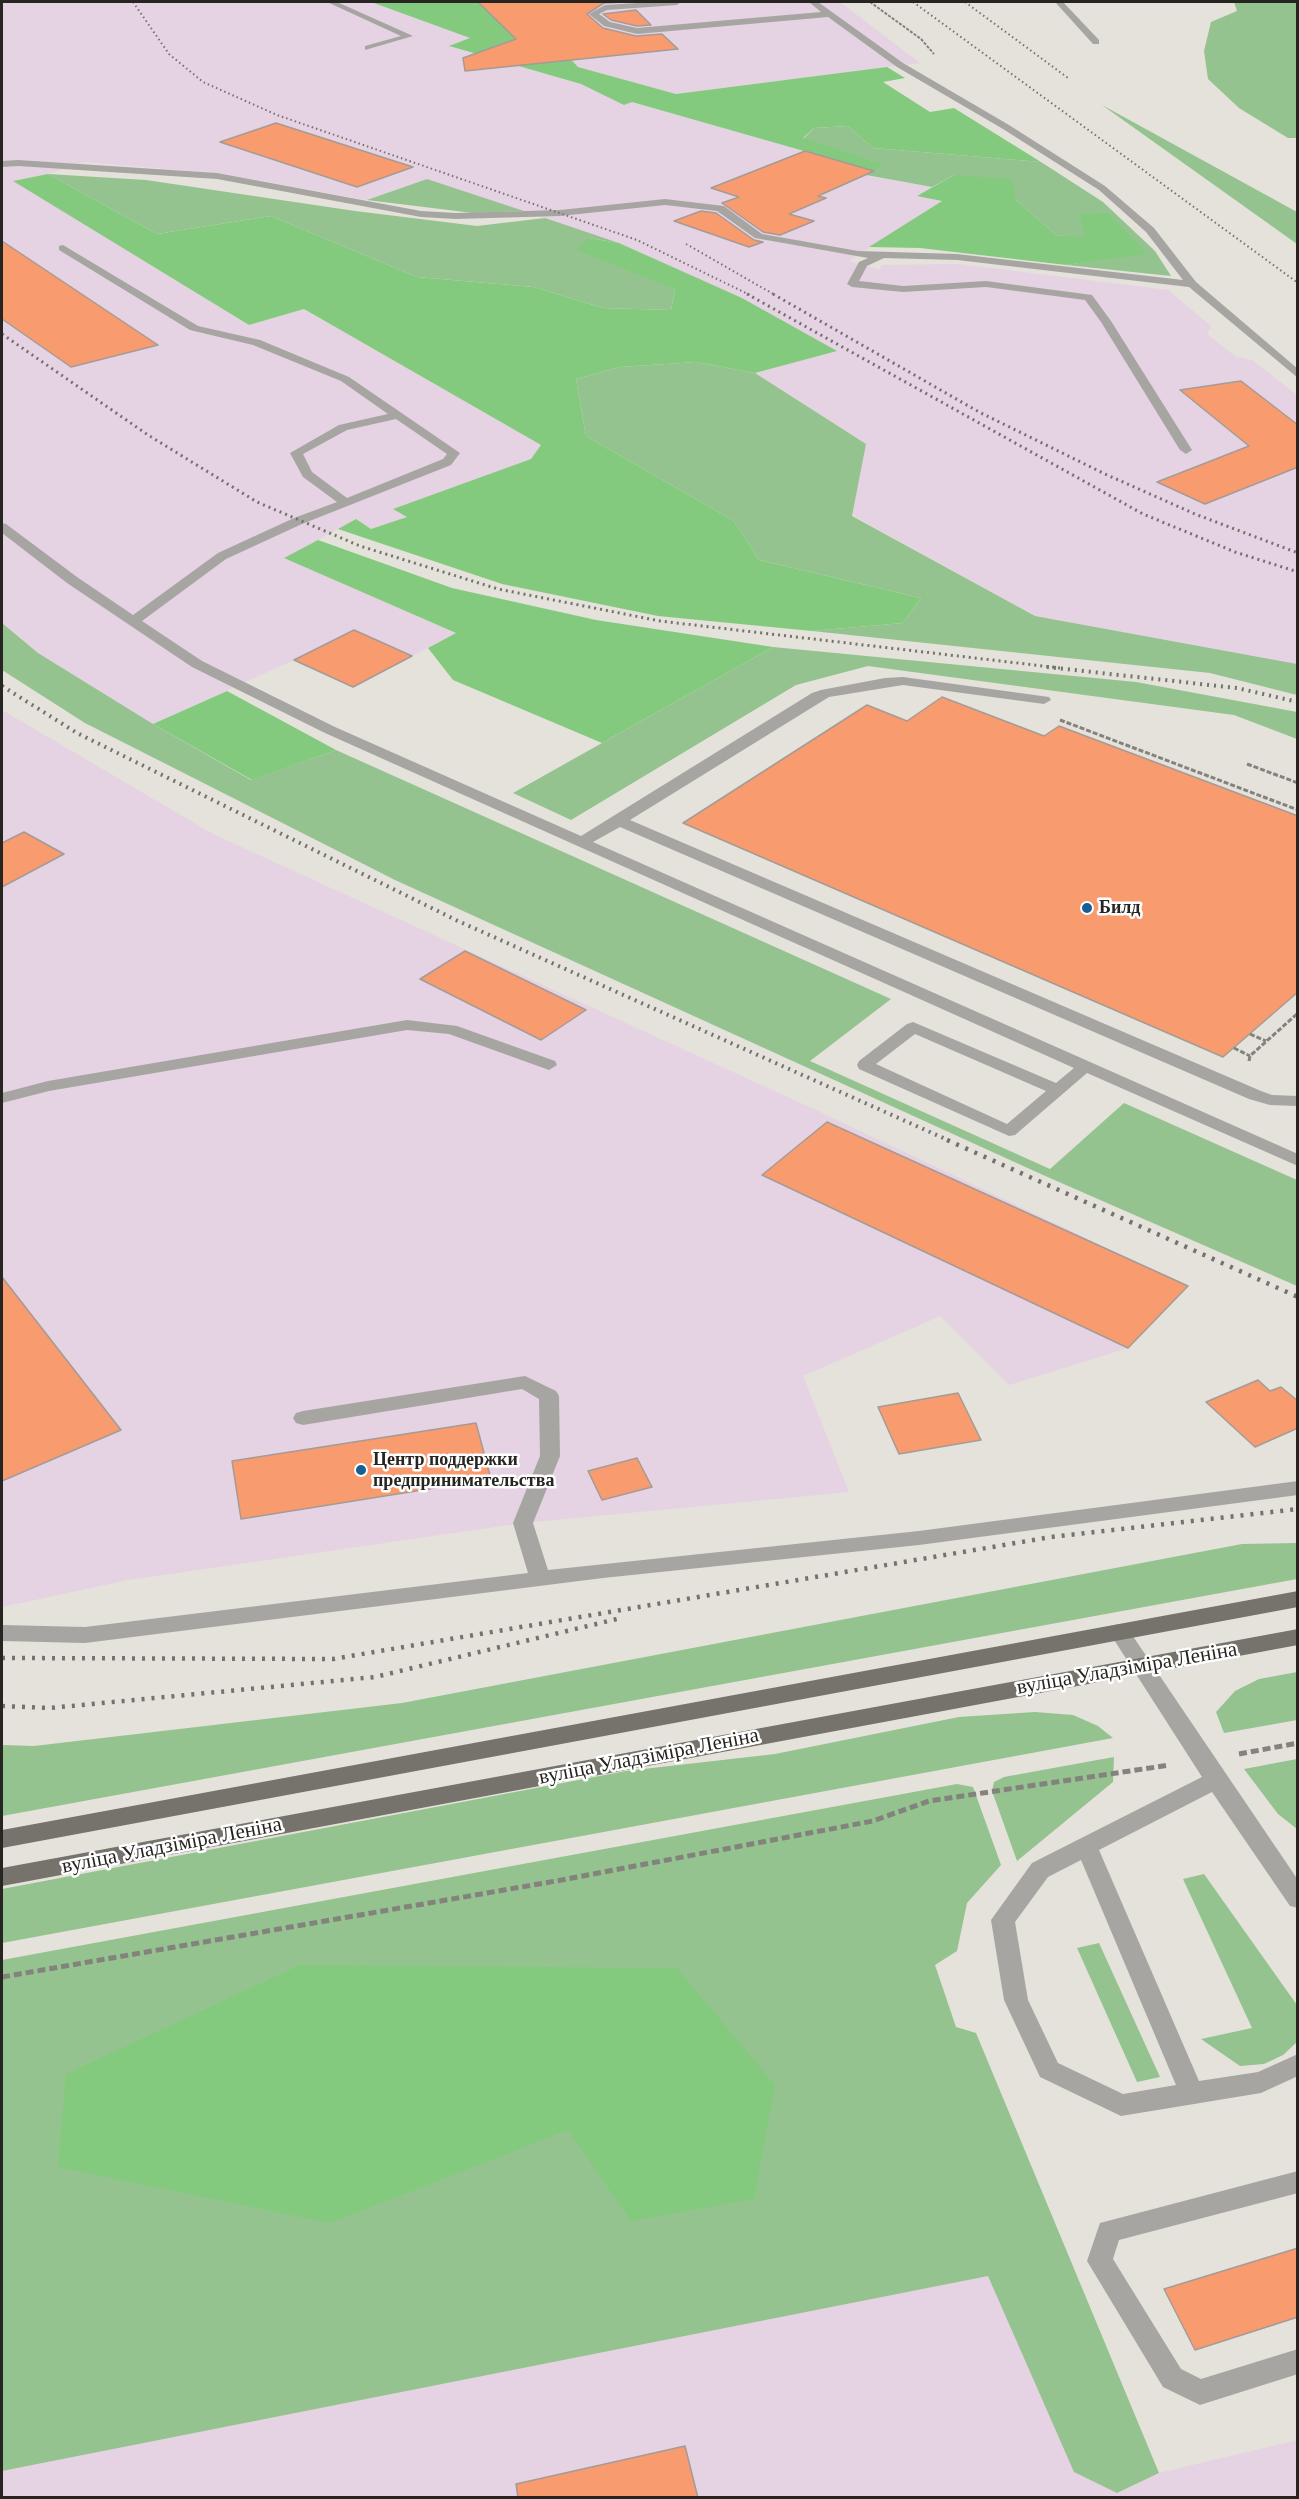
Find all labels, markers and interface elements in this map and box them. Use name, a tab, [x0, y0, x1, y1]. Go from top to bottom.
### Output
place label: Билд	[1099, 897, 1140, 919]
marker: Билд	[1080, 901, 1094, 915]
place label: Центр поддержки предпринимательства	[373, 1449, 554, 1492]
marker: Центр поддержки предпринимательства	[354, 1463, 368, 1477]
street label: вуліца Уладзіміра Леніна	[1015, 1637, 1239, 1701]
street label: вуліца Уладзіміра Леніна	[537, 1723, 761, 1791]
street label: вуліца Уладзіміра Леніна	[60, 1812, 284, 1880]

